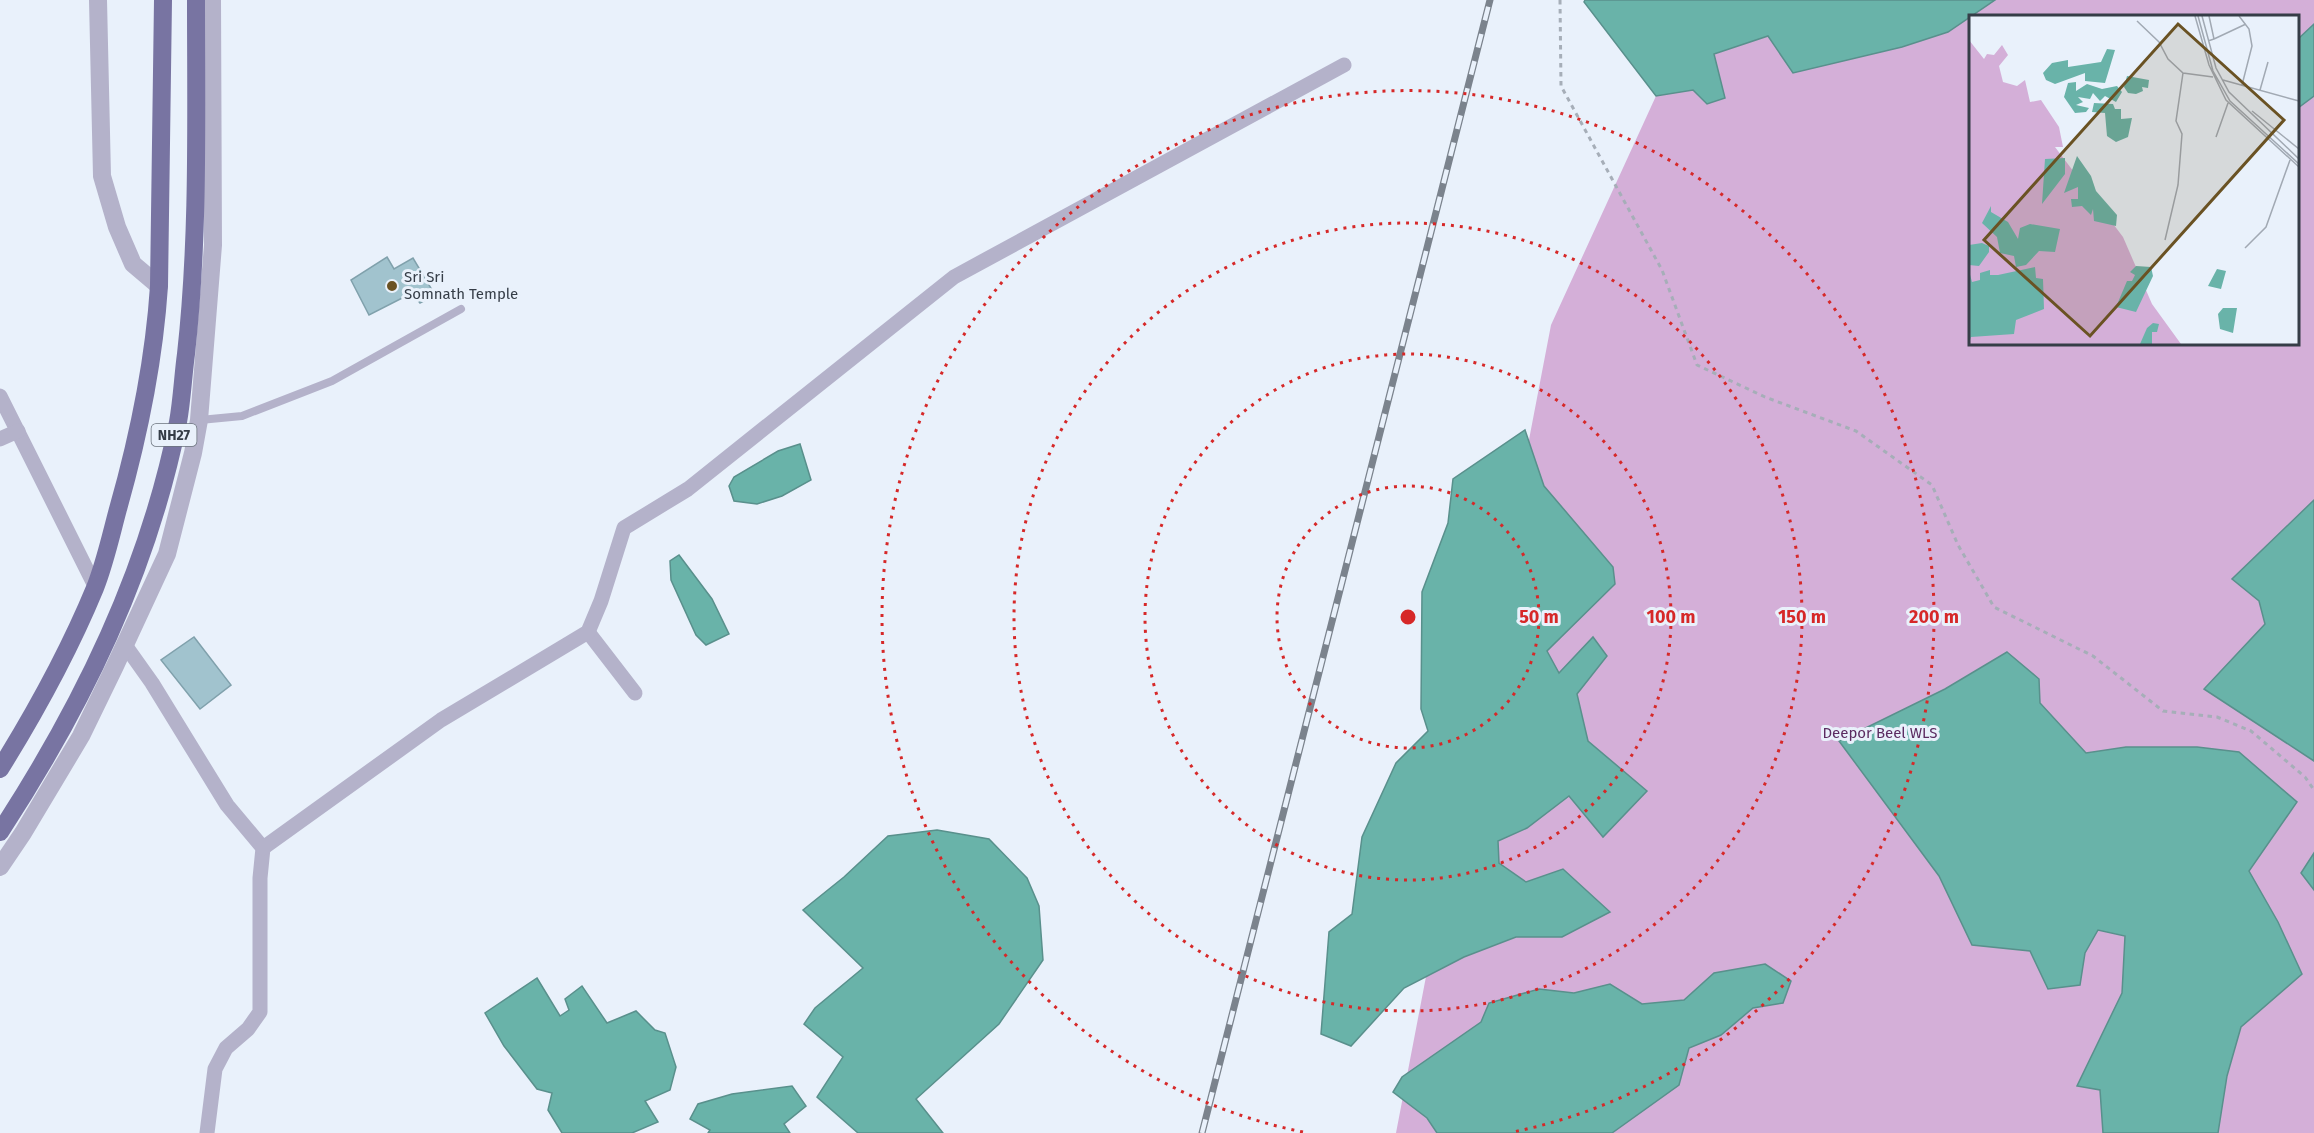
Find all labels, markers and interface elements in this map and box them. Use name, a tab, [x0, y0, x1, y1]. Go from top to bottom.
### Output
inset map	[1969, 15, 2299, 345]
place label: Sri Sri Somnath Temple	[404, 268, 518, 303]
marker: Sri Sri Somnath Temple	[385, 279, 399, 293]
road number: NH27	[152, 424, 196, 446]
text: 50 m	[1519, 606, 1559, 628]
text: 100 m	[1647, 606, 1695, 628]
text: 150 m	[1778, 606, 1826, 628]
text: 200 m	[1909, 606, 1959, 628]
centre of rings	[1398, 607, 1418, 627]
park label: Deepor Beel WLS	[1822, 724, 1938, 742]

